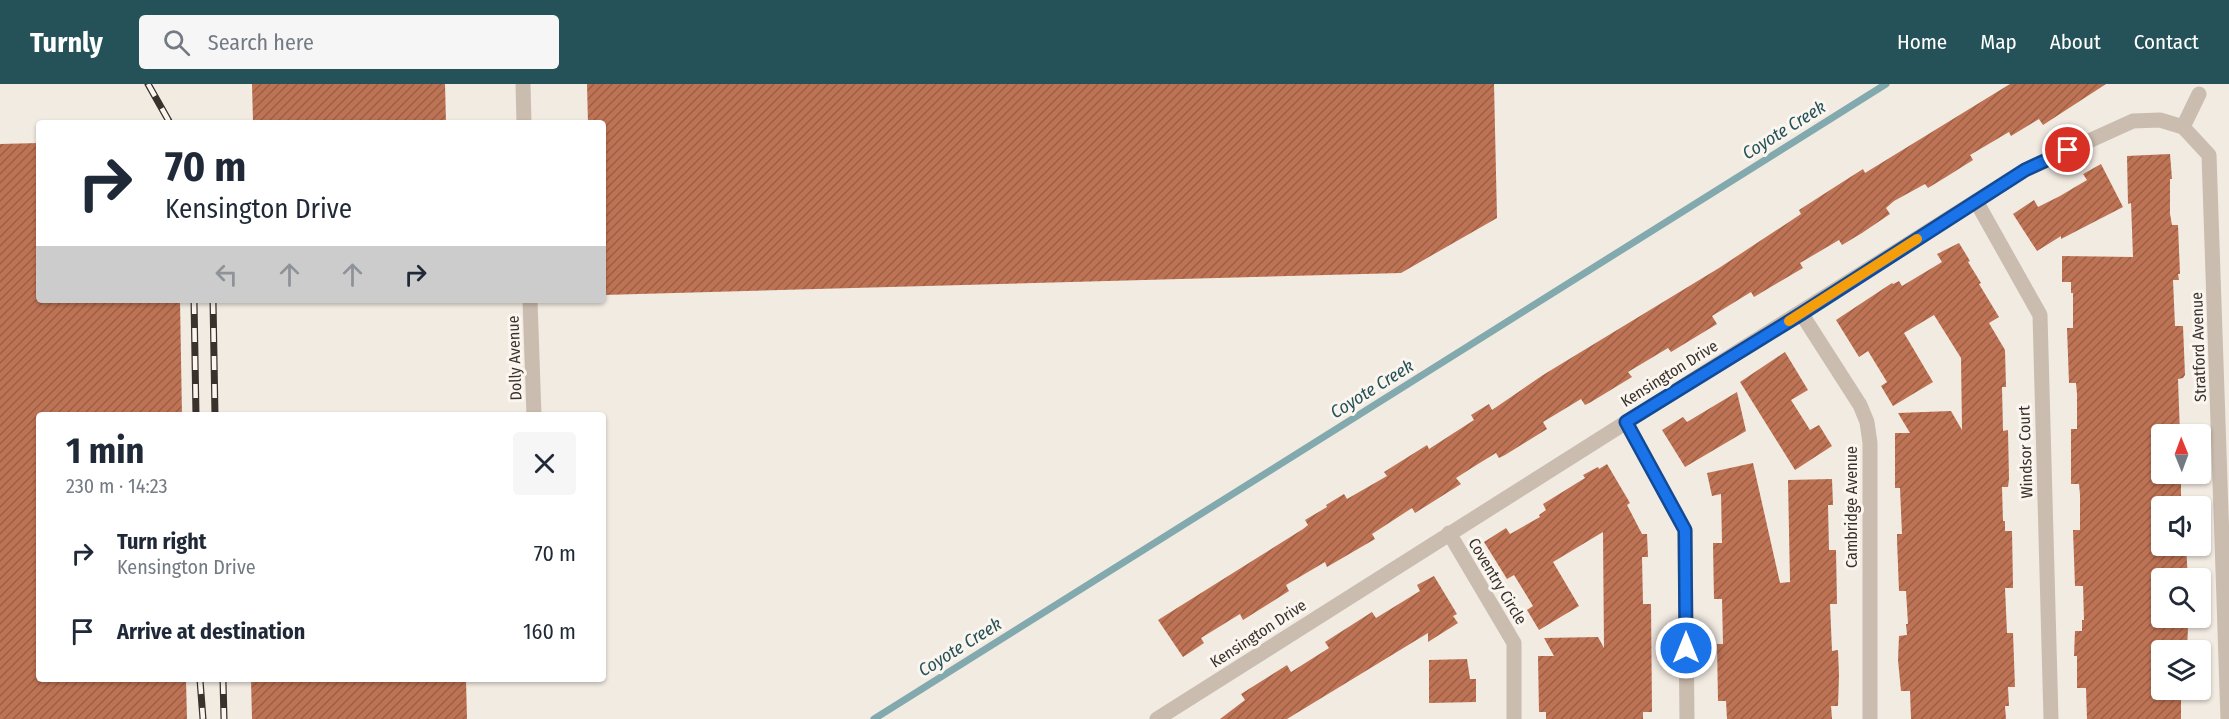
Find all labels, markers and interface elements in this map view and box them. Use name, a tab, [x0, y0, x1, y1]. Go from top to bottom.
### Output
search box	[139, 15, 559, 69]
text: Turnly	[30, 26, 103, 59]
icon: search	[160, 26, 193, 59]
text: Search here	[208, 29, 314, 56]
text: Home	[1897, 29, 1947, 55]
text: Map	[1980, 29, 2017, 55]
text: About	[2050, 29, 2101, 55]
text: Contact	[2134, 29, 2199, 55]
water label: Coyote Creek	[1738, 96, 1830, 164]
pin	[2042, 124, 2093, 175]
icon: arrive	[2051, 133, 2084, 166]
text: 70 m	[165, 142, 246, 192]
icon: right	[66, 144, 144, 222]
text: Kensington Drive	[165, 193, 352, 225]
icon: left	[210, 258, 243, 291]
icon: ahead	[273, 258, 306, 291]
icon: ahead	[336, 258, 369, 291]
icon: right	[399, 258, 432, 291]
street label: Stratford Avenue	[2187, 292, 2210, 402]
street label: Dolly Avenue	[504, 315, 525, 401]
street label: Kensington Drive	[1617, 336, 1721, 411]
water label: Coyote Creek	[1326, 355, 1418, 423]
street label: Windsor Court	[2014, 404, 2037, 499]
north arrow	[2151, 424, 2211, 484]
map controls	[2151, 424, 2211, 700]
text: 1 min	[66, 429, 144, 473]
button: close	[513, 432, 576, 495]
street label: Cambridge Avenue	[1842, 446, 1861, 568]
text: 230 m · 14:23	[66, 474, 167, 498]
button: sound	[2151, 496, 2211, 556]
text: Turn right	[117, 528, 206, 555]
street label: Coventry Circle	[1464, 535, 1531, 628]
icon: right	[66, 537, 99, 570]
text: 70 m	[534, 540, 576, 567]
text: Kensington Drive	[117, 555, 256, 579]
button: search	[2151, 568, 2211, 628]
street label: Kensington Drive	[1207, 595, 1310, 672]
water label: Coyote Creek	[914, 613, 1006, 681]
icon: arrive	[66, 615, 99, 648]
position arrow	[1654, 616, 1718, 680]
text: Arrive at destination	[117, 618, 305, 645]
text: 160 m	[523, 618, 576, 645]
button: layers	[2151, 640, 2211, 700]

